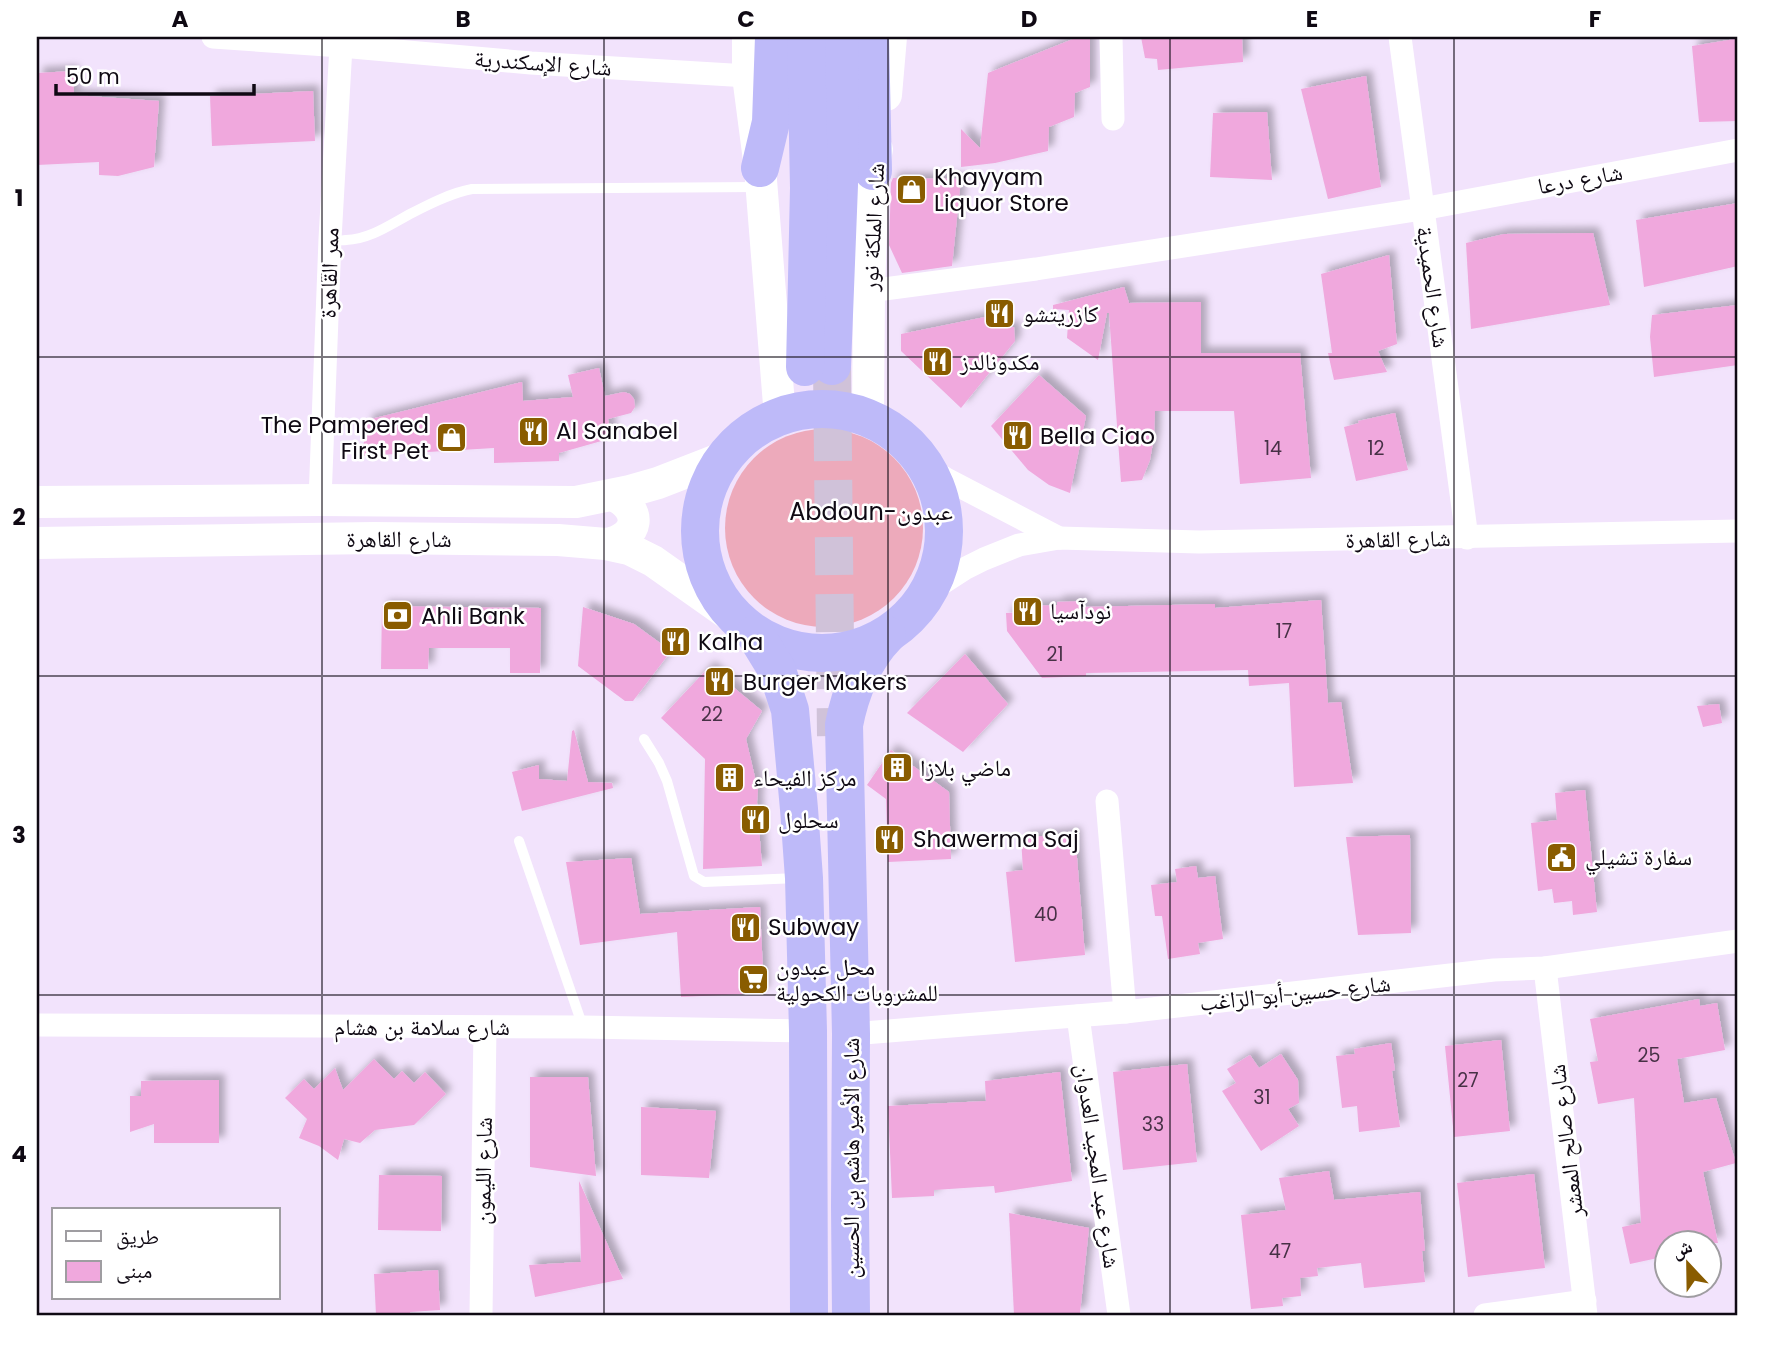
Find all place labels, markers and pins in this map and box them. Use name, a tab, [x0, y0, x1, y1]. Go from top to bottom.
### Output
place label: Khayyam Liquor Store	[934, 161, 1069, 219]
shop icon: Khayyam Liquor Store	[894, 173, 928, 207]
restaurant icon: كازريتشو	[983, 297, 1017, 331]
place label: كازريتشو	[1023, 298, 1099, 330]
restaurant icon: مكدونالدز	[920, 345, 954, 379]
place label: مكدونالدز	[959, 346, 1040, 378]
place label: The Pampered First Pet	[261, 409, 429, 467]
restaurant icon: Al Sanabel	[516, 414, 550, 448]
place label: Al Sanabel	[556, 415, 678, 447]
restaurant icon: Bella Ciao	[1000, 419, 1034, 453]
place label: Bella Ciao	[1040, 420, 1155, 452]
shop icon: The Pampered First Pet	[435, 421, 469, 455]
restaurant icon: نودآسيا	[1010, 594, 1044, 628]
place label: نودآسيا	[1050, 595, 1111, 627]
bank icon: Ahli Bank	[381, 599, 415, 633]
place label: Ahli Bank	[421, 600, 525, 632]
restaurant icon: Kalha	[658, 625, 692, 659]
place label: Kalha	[698, 626, 763, 658]
restaurant icon: Burger Makers	[703, 665, 737, 699]
place label: Burger Makers	[743, 666, 907, 698]
building icon: ماضي بلازا	[880, 751, 914, 785]
place label: ماضي بلازا	[920, 752, 1011, 787]
building icon: مركز الفيحاء	[713, 761, 747, 795]
place label: مركز الفيحاء	[753, 762, 856, 794]
restaurant icon: سحلول	[738, 803, 772, 837]
place label: سحلول	[778, 804, 839, 836]
restaurant icon: Shawerma Saj	[873, 822, 907, 856]
place label: Shawerma Saj	[913, 823, 1079, 855]
public building icon: سفارة تشيلي	[1545, 840, 1579, 874]
place label: سفارة تشيلي	[1585, 841, 1692, 876]
restaurant icon: Subway	[728, 910, 762, 944]
place label: Subway	[768, 911, 859, 943]
place label: محل عبدون للمشروبات الكحولية	[776, 951, 938, 1009]
supermarket icon: محل عبدون للمشروبات الكحولية	[736, 963, 770, 997]

